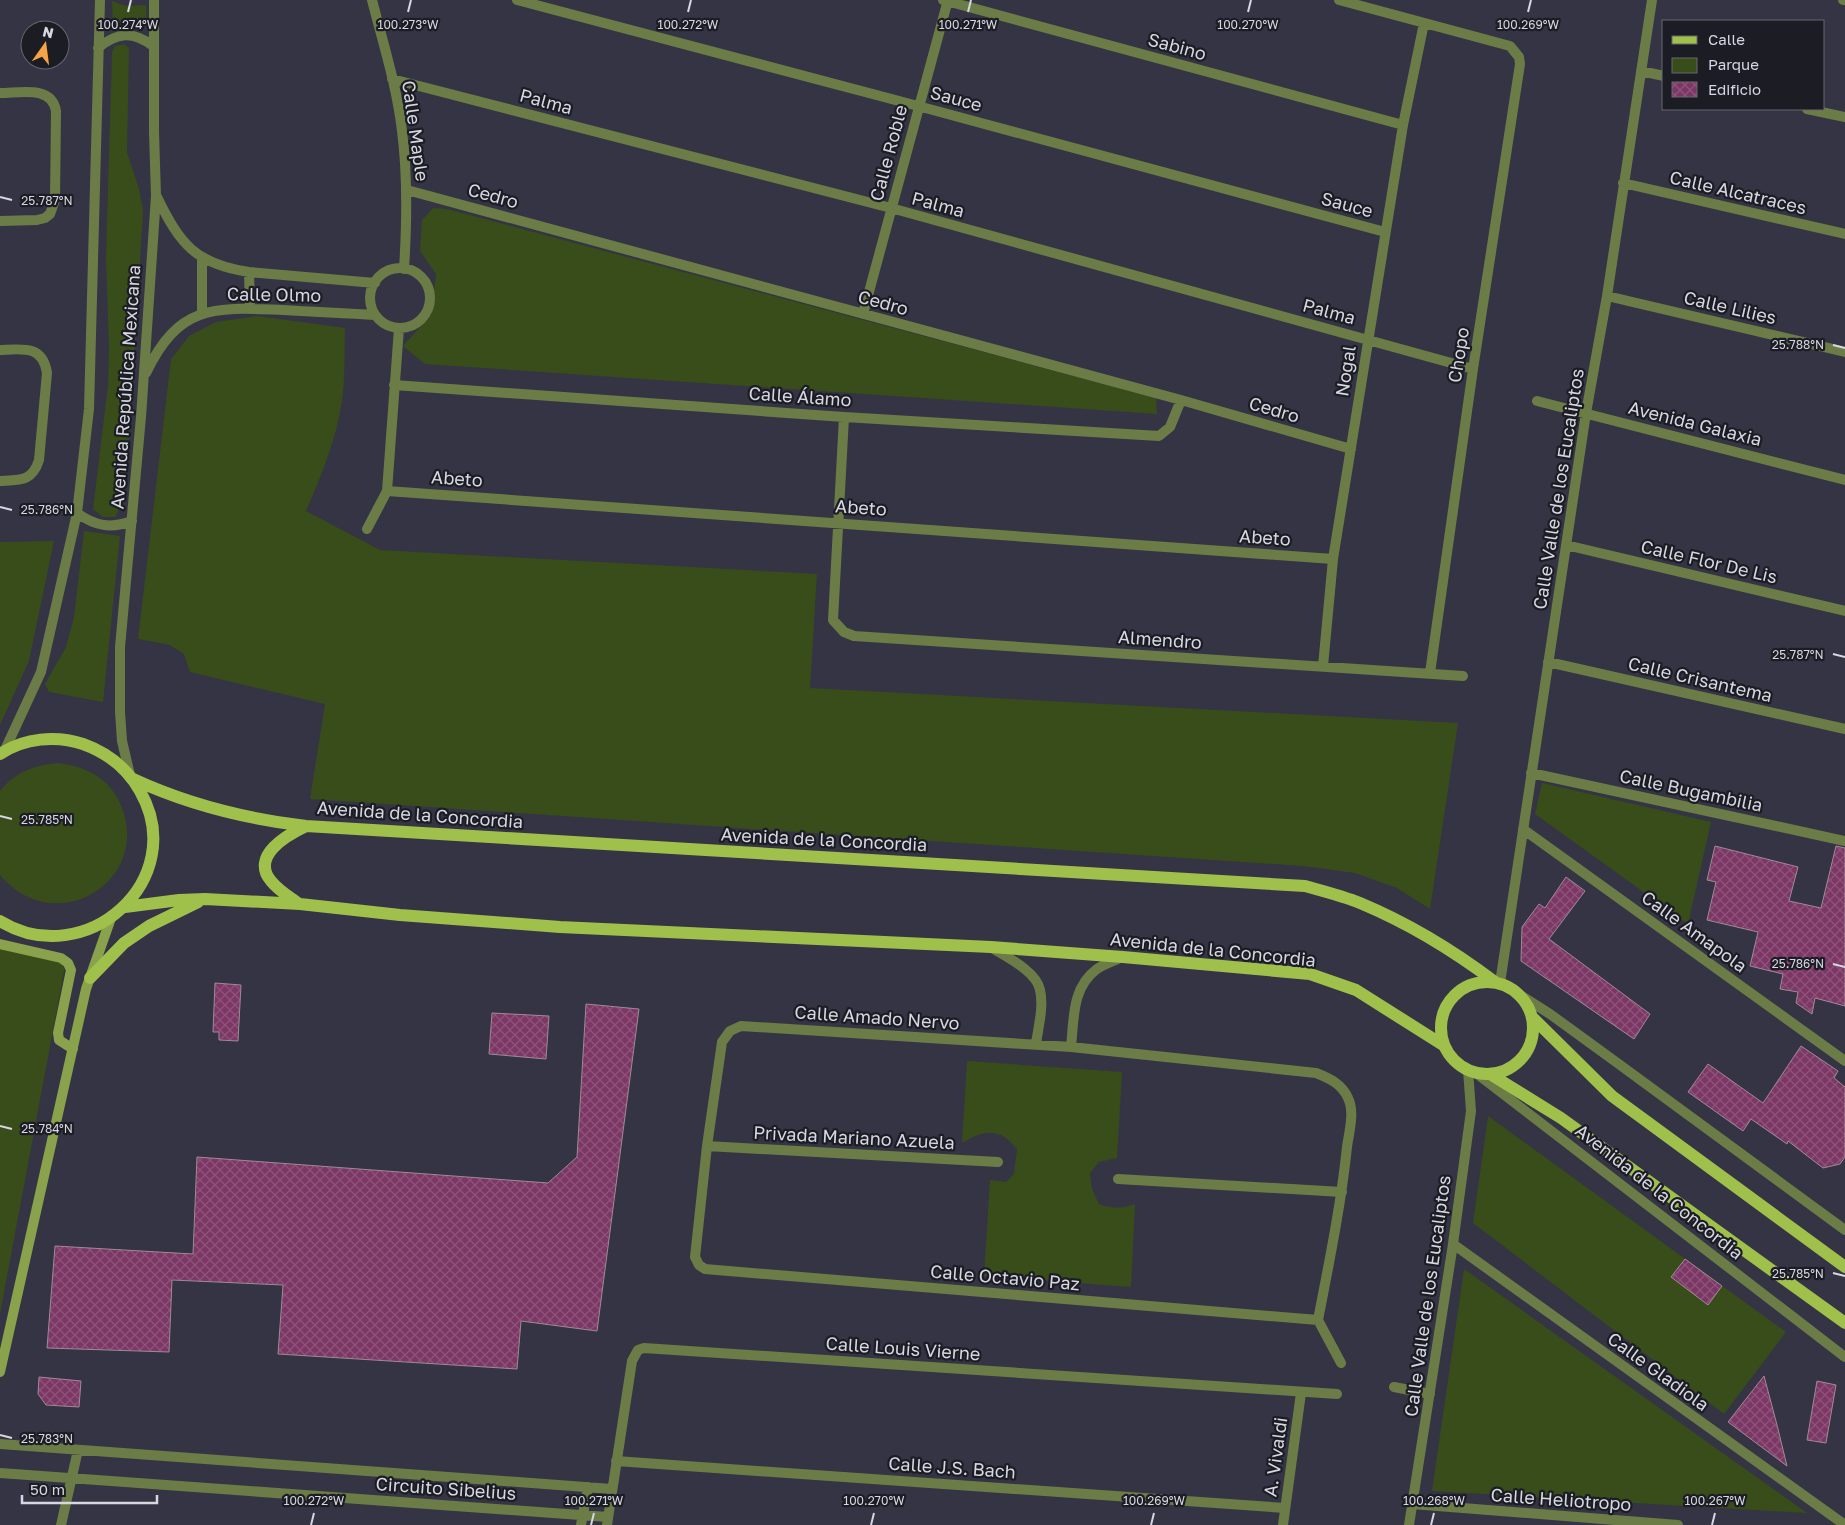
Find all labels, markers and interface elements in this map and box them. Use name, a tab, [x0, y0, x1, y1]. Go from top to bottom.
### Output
text: 100.274°W	[98, 17, 159, 32]
text: 100.273°W	[378, 17, 439, 32]
text: 100.272°W	[658, 17, 719, 32]
text: 100.271°W	[939, 17, 998, 32]
text: 100.270°W	[1217, 17, 1279, 32]
text: 100.269°W	[1497, 17, 1559, 32]
north arrow	[20, 20, 70, 70]
legend	[1662, 20, 1825, 110]
text: N	[41, 22, 55, 41]
street label: Sabino	[1146, 28, 1209, 64]
text: Calle	[1708, 30, 1745, 48]
text: Parque	[1708, 55, 1759, 73]
street label: Calle Maple	[398, 79, 434, 183]
text: Edificio	[1708, 80, 1761, 98]
street label: Sauce	[928, 81, 985, 115]
street label: Palma	[518, 83, 575, 119]
street label: Calle Roble	[865, 102, 911, 203]
street label: Calle Alcatraces	[1668, 166, 1809, 218]
street label: Cedro	[466, 178, 521, 212]
street label: Palma	[910, 186, 967, 222]
street label: Sauce	[1319, 187, 1376, 221]
text: 25.787°N	[21, 193, 73, 208]
street label: Avenida República Mexicana	[105, 264, 145, 510]
street label: Calle Olmo	[227, 282, 321, 306]
street label: Cedro	[856, 285, 911, 319]
street label: Calle Lilies	[1682, 286, 1779, 328]
street label: Palma	[1301, 293, 1358, 329]
street label: Chopo	[1443, 325, 1473, 384]
text: 25.788°N	[1772, 337, 1824, 352]
street label: Nogal	[1330, 343, 1360, 398]
street label: Calle Valle de los Eucaliptos	[1528, 367, 1588, 611]
street label: Calle Álamo	[748, 381, 852, 411]
street label: Cedro	[1247, 391, 1302, 427]
street label: Avenida Galaxia	[1626, 396, 1764, 450]
street label: Abeto	[431, 465, 484, 491]
street label: Abeto	[835, 494, 888, 520]
text: 25.786°N	[21, 502, 73, 517]
street label: Abeto	[1239, 524, 1292, 550]
street label: Calle Flor De Lis	[1639, 535, 1780, 587]
street label: Almendro	[1118, 625, 1203, 653]
text: 25.787°N	[1772, 647, 1824, 662]
street label: Calle Crisantema	[1626, 652, 1774, 706]
street label: Calle Bugambilia	[1618, 764, 1765, 816]
street label: Avenida de la Concordia	[316, 796, 524, 832]
text: 25.785°N	[21, 812, 73, 827]
street label: Avenida de la Concordia	[720, 823, 928, 855]
street label: Calle Amapola	[1638, 886, 1751, 977]
street label: Avenida de la Concordia	[1109, 927, 1317, 971]
text: 25.786°N	[1772, 956, 1824, 971]
street label: Calle Amado Nervo	[794, 1000, 960, 1034]
street label: Avenida de la Concordia	[1571, 1119, 1748, 1264]
text: 25.784°N	[21, 1121, 73, 1136]
street label: Privada Mariano Azuela	[753, 1121, 955, 1153]
street label: Calle Valle de los Eucaliptos	[1399, 1174, 1455, 1418]
street label: Calle Octavio Paz	[929, 1260, 1081, 1294]
text: 25.785°N	[1772, 1266, 1824, 1281]
street label: Calle Gladiola	[1604, 1327, 1714, 1415]
street label: Calle Louis Vierne	[825, 1332, 981, 1364]
street label: A. Vivaldi	[1259, 1416, 1291, 1498]
text: 25.783°N	[21, 1431, 73, 1446]
street label: Calle J.S. Bach	[888, 1452, 1017, 1482]
scale bar	[22, 1472, 158, 1504]
street label: Circuito Sibelius	[375, 1472, 517, 1504]
text: 50 m	[30, 1480, 65, 1498]
street label: Calle Heliotropo	[1490, 1483, 1632, 1515]
text: 100.272°W	[284, 1493, 345, 1508]
text: 100.271°W	[565, 1493, 624, 1508]
text: 100.270°W	[843, 1493, 905, 1508]
text: 100.269°W	[1123, 1493, 1185, 1508]
text: 100.268°W	[1403, 1493, 1465, 1508]
text: 100.267°W	[1684, 1493, 1746, 1508]

